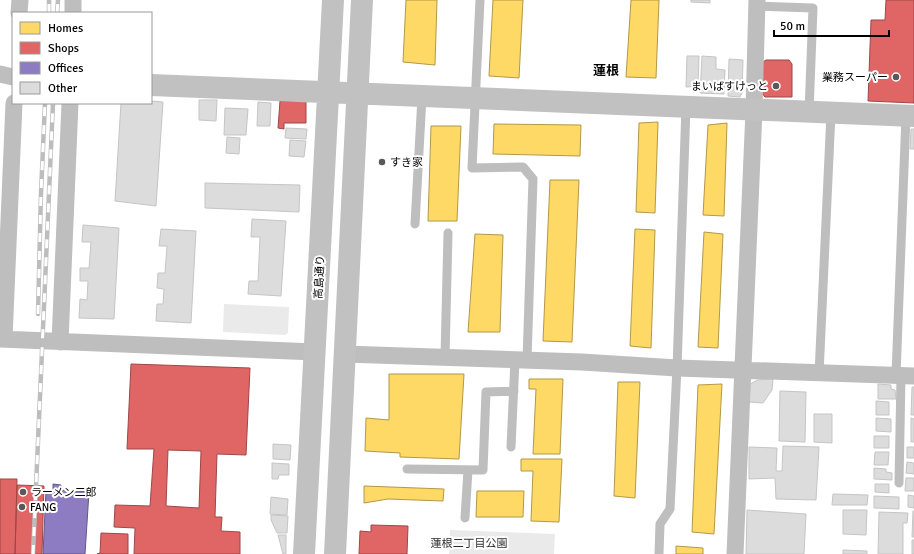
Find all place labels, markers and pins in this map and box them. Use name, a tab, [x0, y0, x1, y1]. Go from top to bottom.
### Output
place label: 業務スーパー	[822, 71, 888, 84]
marker: 業務スーパー	[891, 72, 901, 82]
place label: まいばすけっと	[691, 80, 768, 93]
marker: まいばすけっと	[771, 81, 781, 91]
place label: すき家	[390, 156, 423, 169]
marker: すき家	[377, 157, 387, 167]
place label: ラーメン二郎	[31, 486, 97, 499]
marker: ラーメン二郎	[18, 487, 28, 497]
place label: FANG	[30, 501, 56, 514]
marker: FANG	[17, 502, 27, 512]

